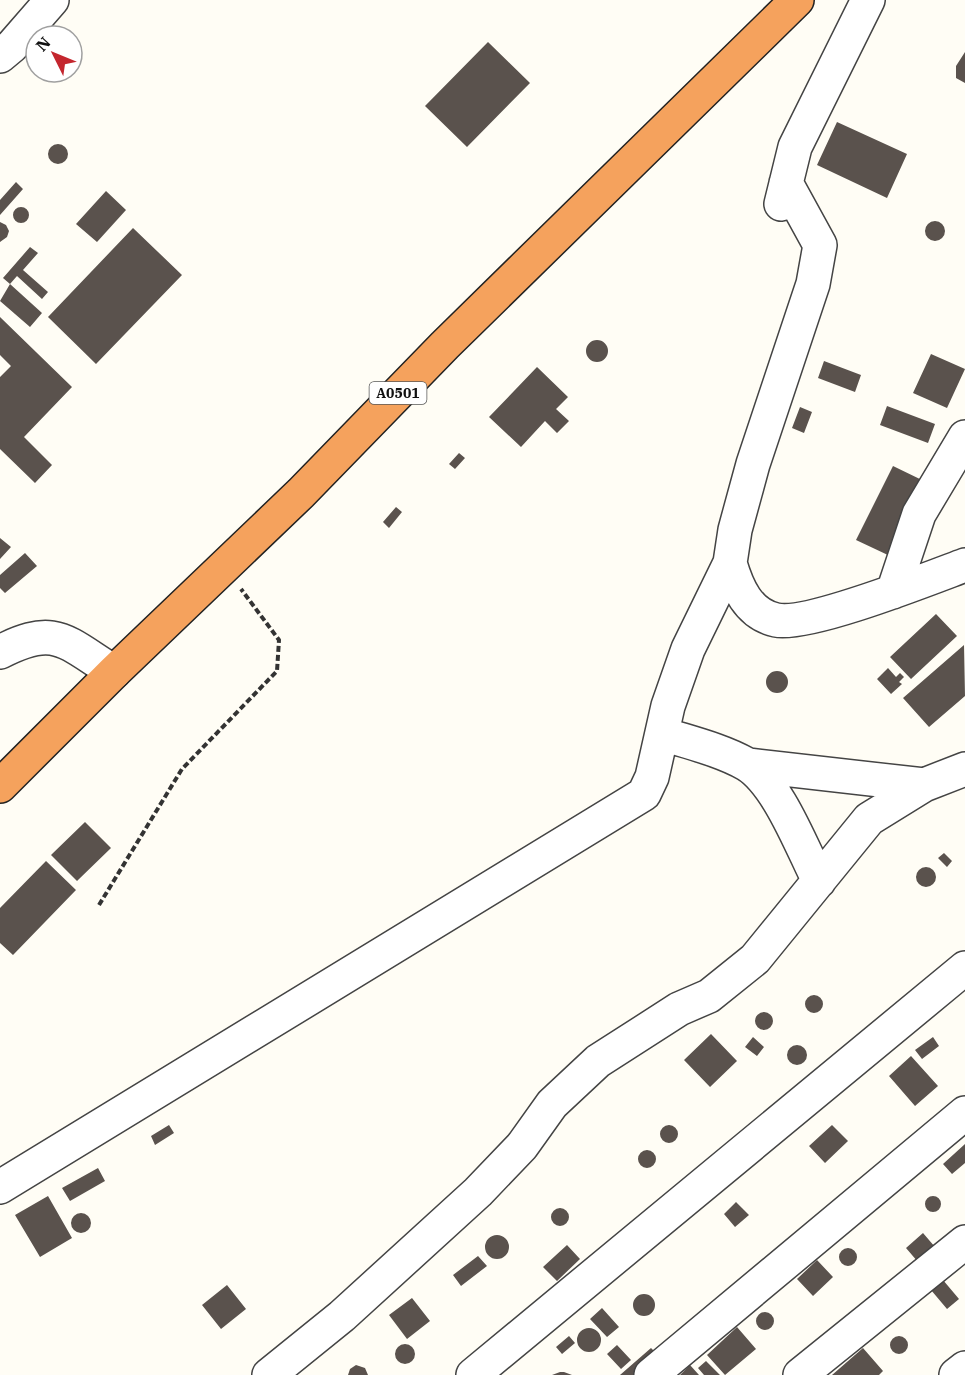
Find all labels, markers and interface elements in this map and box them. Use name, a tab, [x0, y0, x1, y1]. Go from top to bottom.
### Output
north arrow	[24, 24, 84, 84]
text: N	[31, 32, 55, 55]
road number: A0501	[370, 382, 426, 404]

